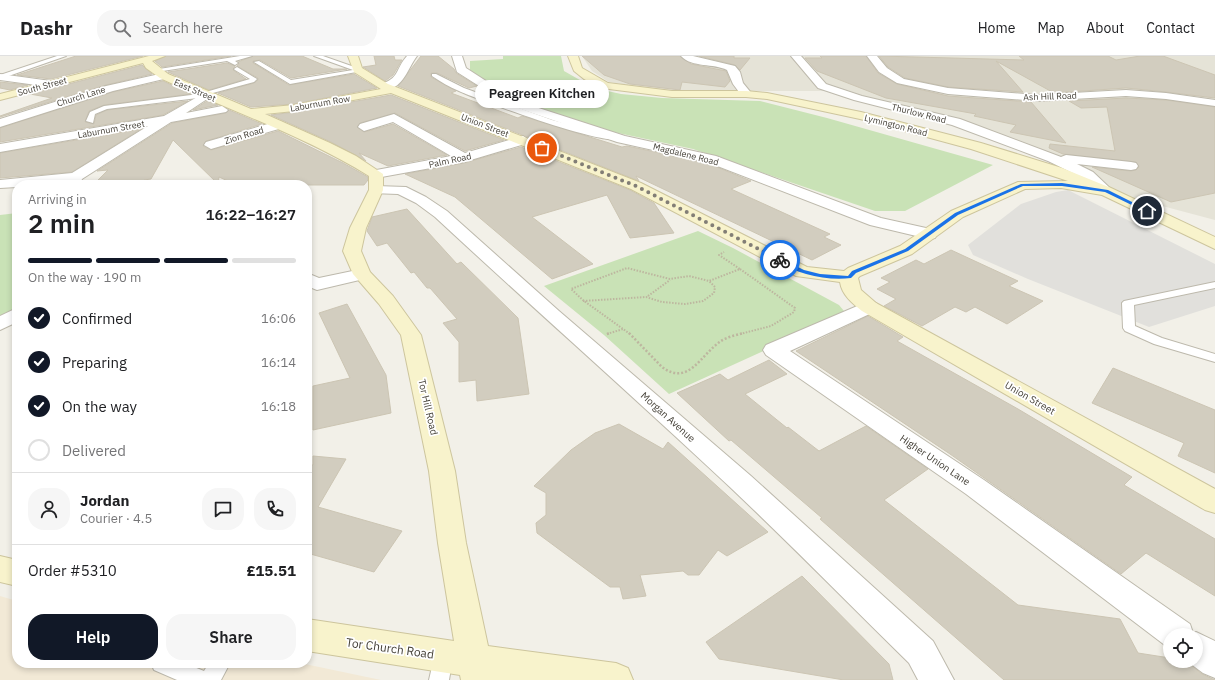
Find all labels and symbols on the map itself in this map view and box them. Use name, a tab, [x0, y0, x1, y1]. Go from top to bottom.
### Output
street label: South Street	[16, 74, 68, 98]
street label: East Street	[172, 76, 218, 104]
callout: Peagreen Kitchen	[475, 80, 609, 108]
street label: Church Lane	[55, 83, 107, 109]
street label: Ash Hill Road	[1023, 90, 1077, 102]
street label: Laburnum Row	[289, 92, 351, 114]
street label: Thurlow Road	[891, 101, 947, 125]
street label: Union Street	[459, 111, 511, 139]
street label: Lymington Road	[863, 112, 929, 138]
street label: Laburnum Street	[77, 118, 145, 140]
street label: Zion Road	[223, 124, 265, 146]
pin	[525, 131, 559, 165]
street label: Magdalene Road	[652, 141, 720, 167]
street label: Palm Road	[428, 150, 472, 170]
pin	[1130, 194, 1164, 228]
courier	[760, 240, 800, 280]
street label: Tor Hill Road	[415, 378, 441, 436]
street label: Union Street	[1002, 378, 1058, 418]
street label: Morgan Avenue	[638, 389, 698, 445]
street label: Higher Union Lane	[897, 432, 973, 489]
street label: Tor Church Road	[345, 634, 435, 662]

